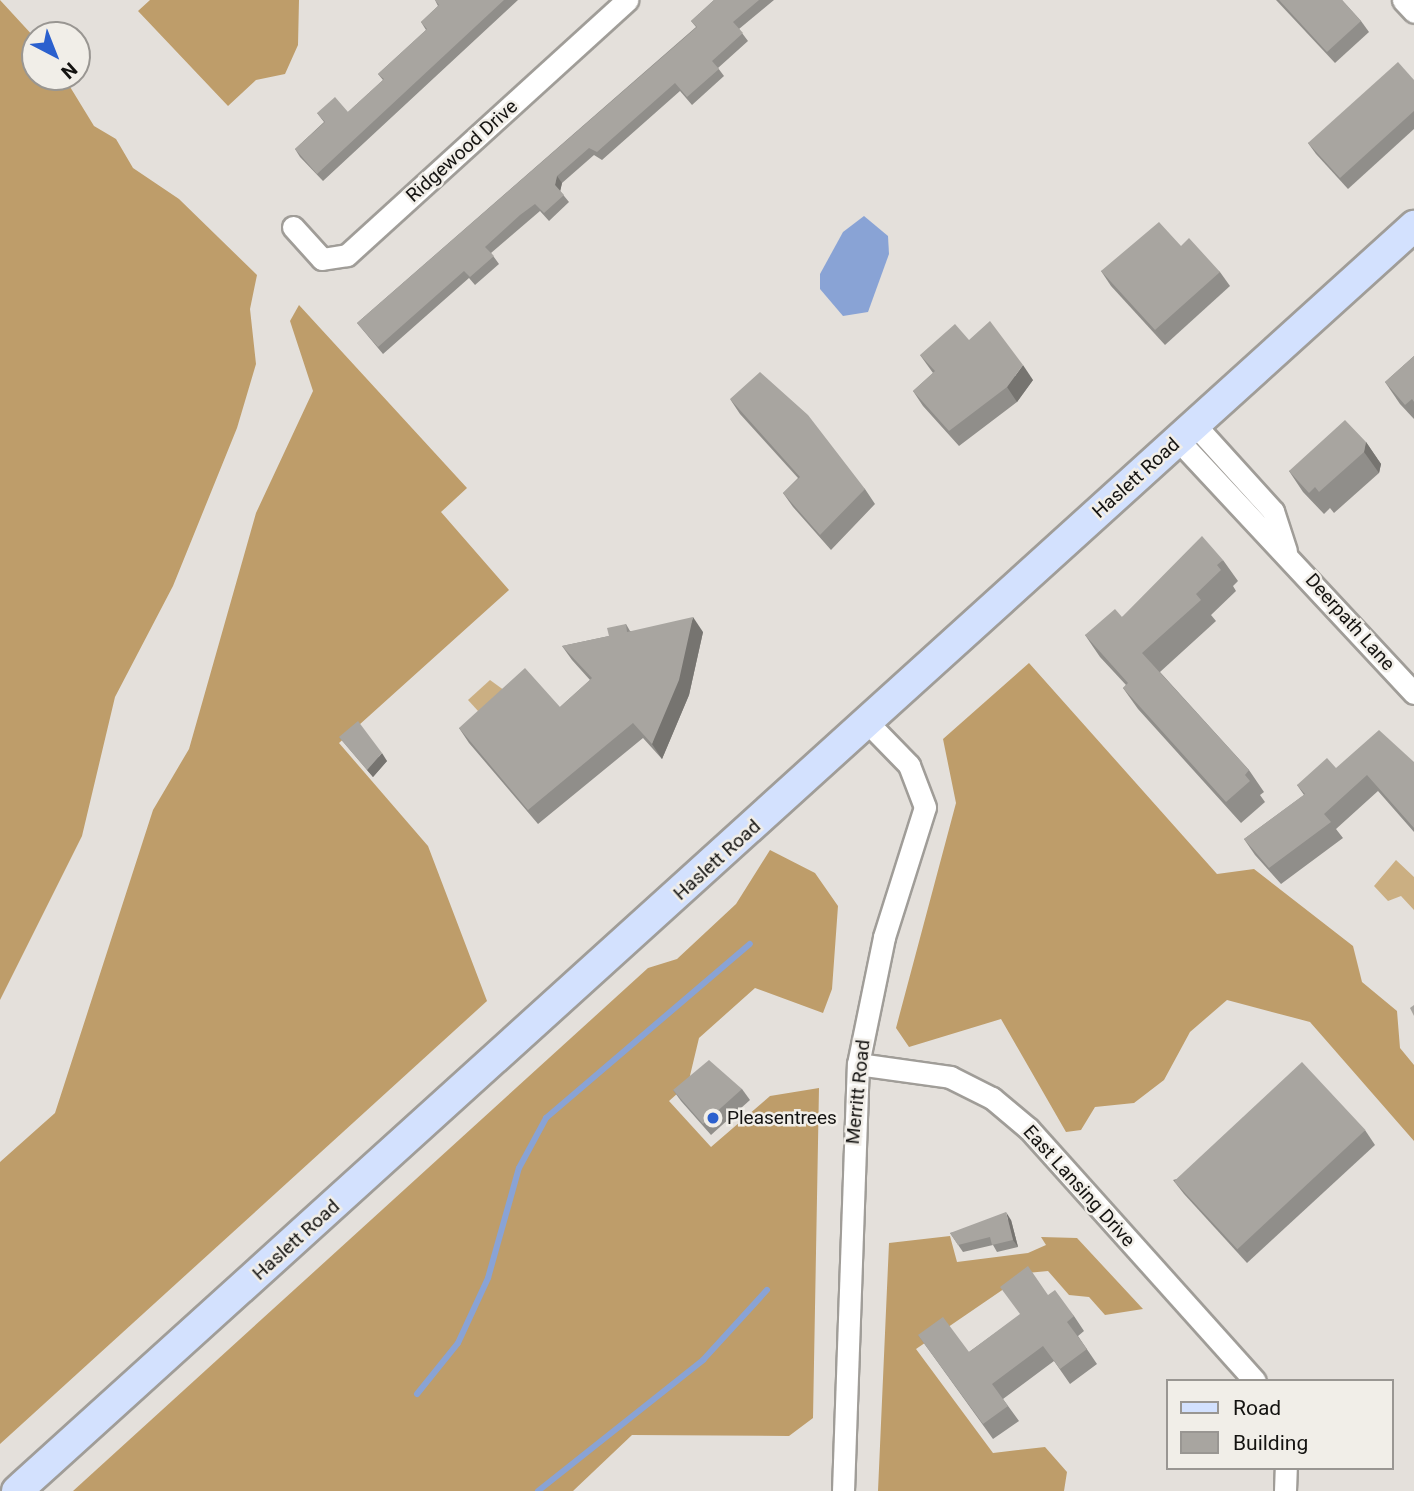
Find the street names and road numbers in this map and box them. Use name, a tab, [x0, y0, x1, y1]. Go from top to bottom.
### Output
street label: Ridgewood Drive	[402, 95, 522, 207]
street label: Haslett Road	[1088, 433, 1184, 523]
street label: Deerpath Lane	[1301, 569, 1399, 675]
street label: Haslett Road	[669, 815, 765, 905]
street label: Merritt Road	[841, 1039, 875, 1145]
street label: East Lansing Drive	[1018, 1120, 1140, 1252]
street label: Haslett Road	[248, 1195, 344, 1285]

